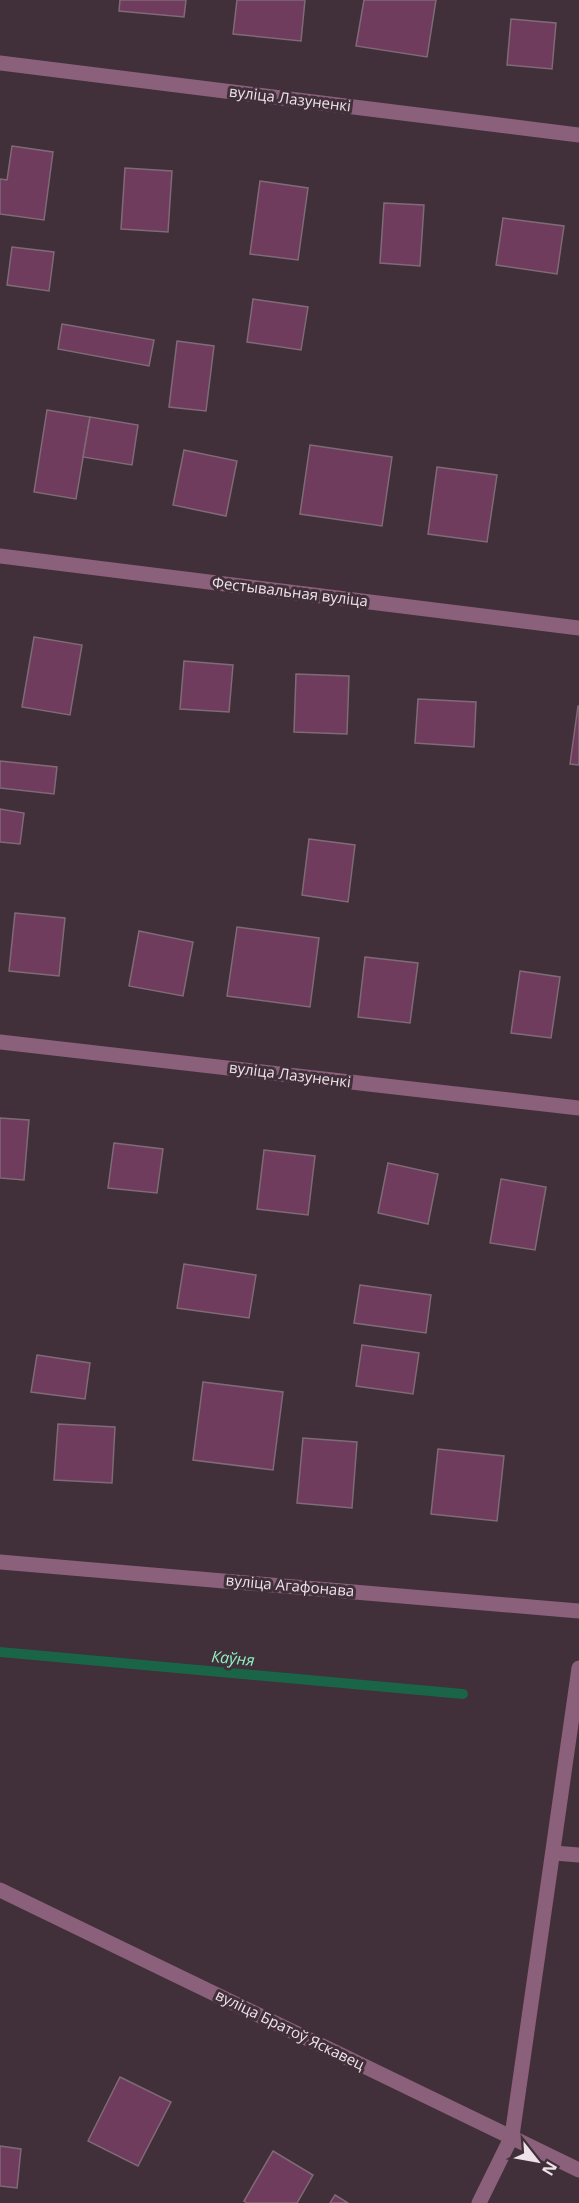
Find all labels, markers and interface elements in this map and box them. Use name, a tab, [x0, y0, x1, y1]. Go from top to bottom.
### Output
street label: вуліца Лазуненкі	[228, 81, 352, 115]
street label: Фестывальная вуліца	[211, 572, 369, 610]
street label: вуліца Лазуненкі	[228, 1057, 352, 1091]
street label: вуліца Агафонава	[225, 1569, 355, 1601]
water label: Каўня	[210, 1645, 256, 1671]
street label: вуліца Братоў Яскавец	[213, 1984, 369, 2074]
north arrow	[507, 2131, 567, 2191]
text: N	[537, 2157, 563, 2180]

